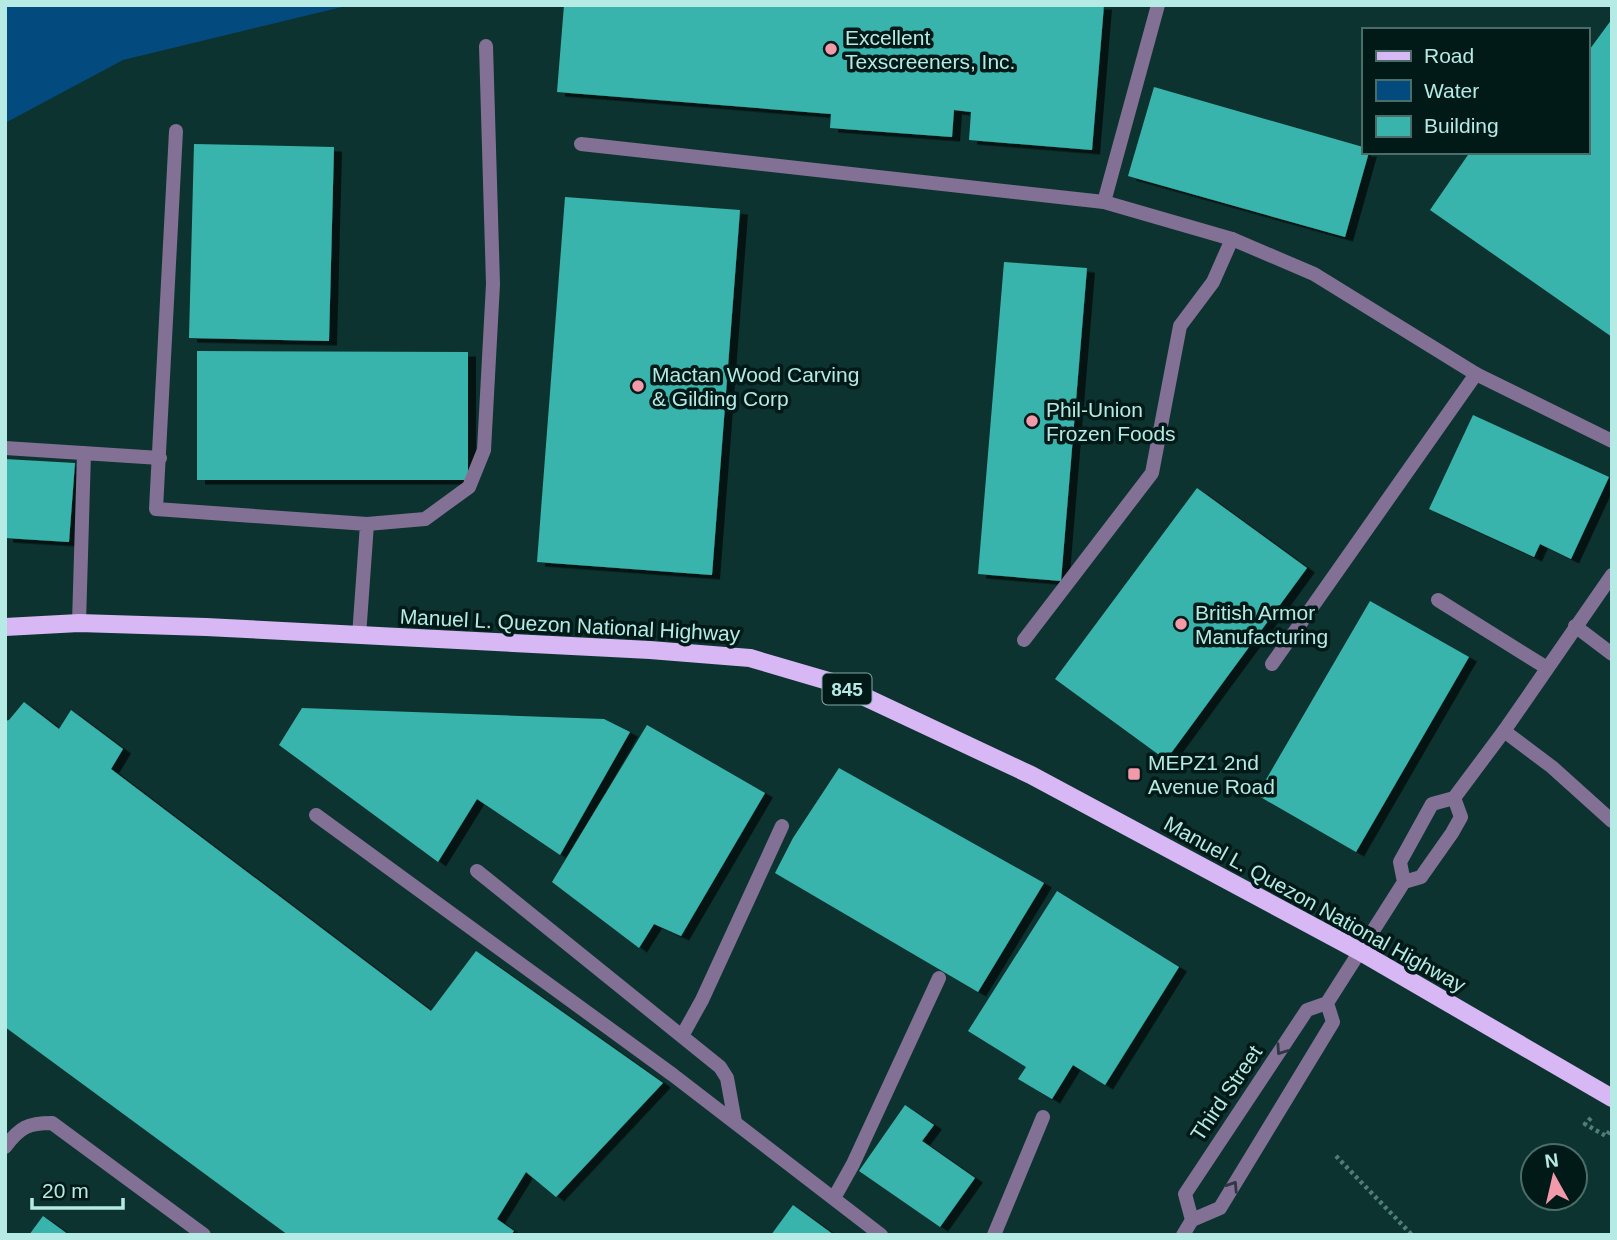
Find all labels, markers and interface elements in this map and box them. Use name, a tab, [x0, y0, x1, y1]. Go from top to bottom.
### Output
place label: Excellent Texscreeners, Inc.	[845, 26, 1015, 73]
legend	[1362, 28, 1589, 154]
marker: Excellent Texscreeners, Inc.	[823, 41, 839, 57]
text: Road	[1424, 44, 1474, 67]
text: Water	[1424, 79, 1479, 102]
text: Building	[1424, 114, 1499, 137]
place label: Mactan Wood Carving & Gilding Corp	[652, 363, 859, 410]
marker: Mactan Wood Carving & Gilding Corp	[630, 378, 646, 394]
place label: Phil-Union Frozen Foods	[1046, 398, 1176, 445]
marker: Phil-Union Frozen Foods	[1024, 413, 1040, 429]
place label: British Armor Manufacturing	[1195, 601, 1328, 648]
street label: Manuel L. Quezon National Highway	[399, 605, 741, 645]
marker: British Armor Manufacturing	[1173, 616, 1189, 632]
road number: 845	[822, 674, 872, 704]
place label: MEPZ1 2nd Avenue Road	[1148, 751, 1275, 798]
marker: MEPZ1 2nd Avenue Road	[1126, 766, 1142, 782]
street label: Manuel L. Quezon National Highway	[1160, 811, 1470, 997]
street label: Third Street	[1186, 1041, 1266, 1145]
one-way arrow	[1276, 1042, 1289, 1055]
north arrow	[1519, 1142, 1589, 1212]
text: N	[1543, 1149, 1560, 1172]
scale bar	[32, 1166, 122, 1210]
text: 20 m	[42, 1179, 89, 1202]
one-way arrow	[1225, 1181, 1238, 1194]

